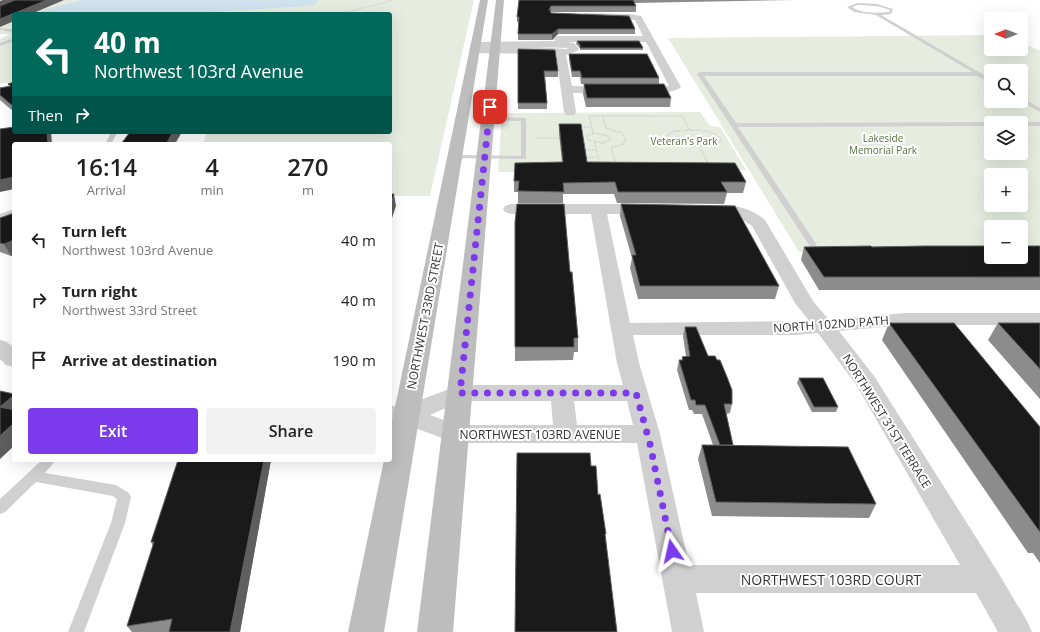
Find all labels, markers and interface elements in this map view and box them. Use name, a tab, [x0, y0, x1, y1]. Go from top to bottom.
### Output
north arrow	[984, 12, 1028, 56]
map controls	[984, 12, 1028, 264]
text: 40 m	[94, 23, 161, 61]
icon: left	[28, 28, 80, 80]
text: Northwest 103rd Avenue	[94, 59, 304, 83]
button: search	[984, 64, 1028, 108]
pin	[473, 90, 507, 124]
icon: arrive	[479, 96, 501, 118]
icon: right	[71, 104, 93, 126]
text: Then	[28, 105, 63, 125]
button: layers	[984, 116, 1028, 160]
park label: Lakeside Memorial Park	[849, 131, 918, 157]
park label: Veteran's Park	[650, 134, 718, 148]
text: 16:14	[76, 150, 137, 183]
text: 4	[205, 150, 219, 183]
text: 270	[287, 150, 328, 183]
button: +	[984, 168, 1028, 212]
text: Arrival	[87, 181, 126, 199]
text: min	[201, 181, 224, 199]
text: m	[302, 181, 314, 199]
button: −	[984, 220, 1028, 264]
text: Turn left	[62, 221, 127, 241]
icon: left	[28, 229, 50, 251]
text: 40 m	[341, 230, 376, 250]
text: Northwest 103rd Avenue	[62, 241, 213, 259]
street label: NORTHWEST 33RD STREET	[402, 241, 448, 391]
text: Turn right	[62, 281, 137, 301]
icon: right	[28, 289, 50, 311]
text: 40 m	[341, 290, 376, 310]
text: Northwest 33rd Street	[62, 301, 197, 319]
street label: NORTH 102ND PATH	[773, 311, 889, 337]
icon: arrive	[28, 349, 50, 371]
text: Arrive at destination	[62, 350, 217, 370]
text: 190 m	[332, 350, 376, 370]
street label: NORTHWEST 31ST TERRACE	[839, 351, 935, 491]
button: Exit	[28, 408, 198, 454]
button: Share	[206, 408, 376, 454]
street label: NORTHWEST 103RD AVENUE	[460, 426, 620, 443]
position arrow	[651, 530, 693, 572]
street label: NORTHWEST 103RD COURT	[741, 570, 922, 589]

